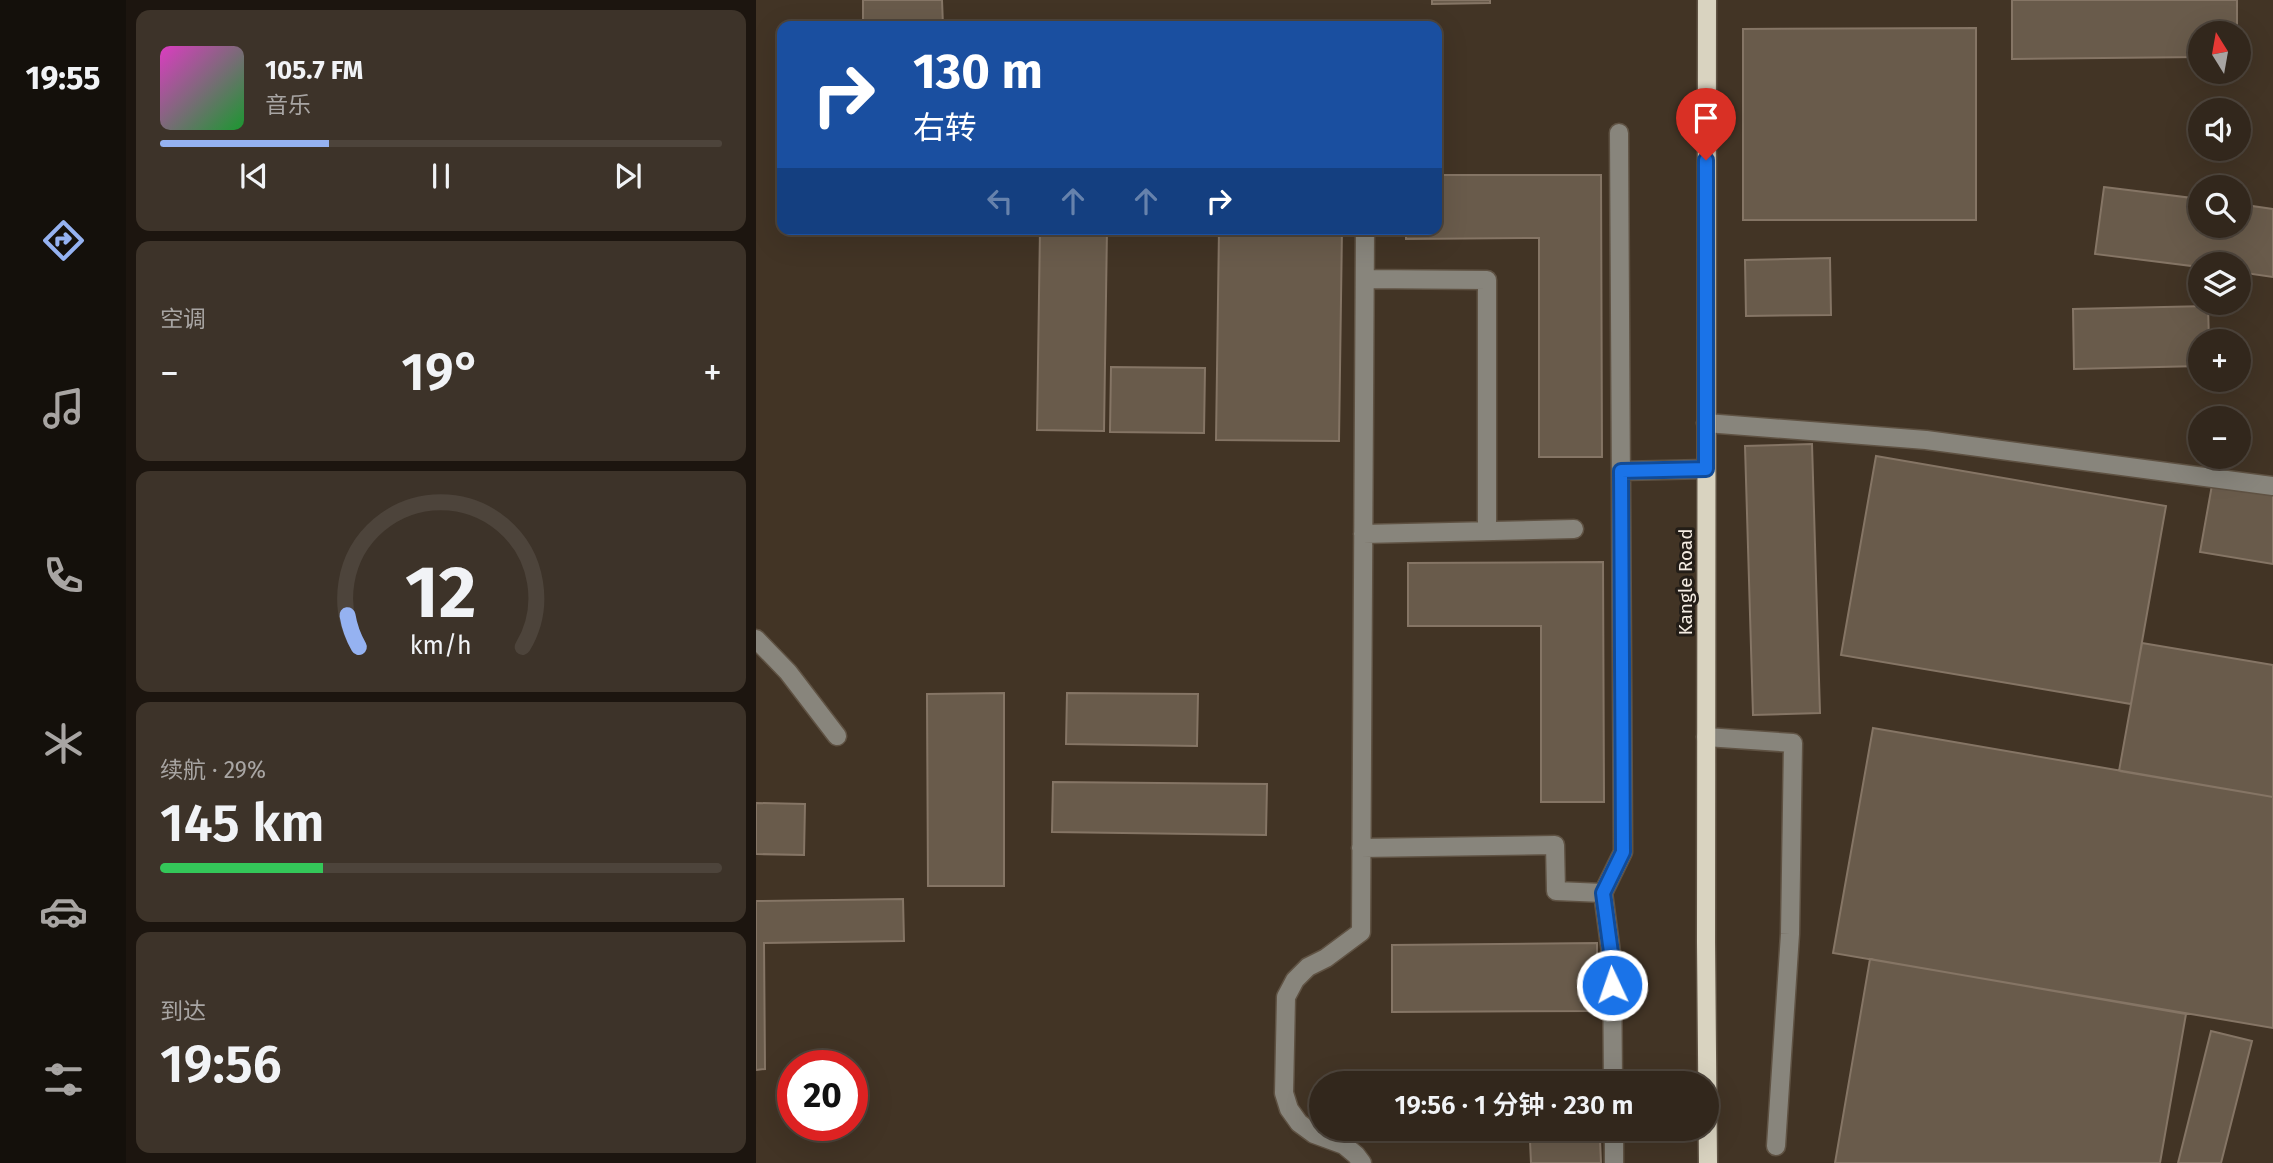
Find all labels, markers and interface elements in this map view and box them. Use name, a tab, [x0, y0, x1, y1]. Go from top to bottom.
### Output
north arrow	[2188, 21, 2250, 84]
map controls	[2188, 21, 2251, 469]
text: 130 m	[913, 42, 1043, 101]
icon: right	[798, 49, 889, 140]
text: 105.7 FM	[265, 55, 363, 86]
text: 19:55	[26, 59, 100, 97]
pin	[1676, 88, 1736, 160]
text: 音乐	[265, 91, 311, 119]
button: sound	[2188, 98, 2251, 161]
icon: arrive	[1687, 99, 1725, 137]
text: 右转	[913, 109, 977, 147]
icon: previous	[235, 157, 273, 195]
icon: pause	[422, 157, 460, 195]
icon: next	[609, 157, 647, 195]
button: search	[2188, 175, 2251, 238]
icon: left	[981, 182, 1019, 220]
icon: ahead	[1054, 182, 1092, 220]
icon: ahead	[1127, 182, 1165, 220]
icon: right	[1200, 182, 1238, 220]
icon: directions	[39, 216, 88, 265]
button: layers	[2188, 252, 2251, 315]
text: 空调	[160, 305, 206, 333]
button: +	[2188, 329, 2251, 392]
text: 19°	[401, 341, 481, 404]
text: −	[160, 350, 179, 396]
text: +	[703, 350, 722, 396]
icon: music	[39, 384, 88, 433]
button: −	[2188, 406, 2251, 469]
street label: Kangle Road	[1674, 528, 1697, 636]
text: 12	[405, 550, 477, 637]
icon: phone	[39, 551, 88, 600]
text: km/h	[410, 631, 472, 661]
icon: climate	[39, 719, 88, 768]
text: 续航 · 29%	[160, 756, 266, 784]
text: 145 km	[160, 792, 325, 855]
icon: car	[39, 887, 88, 936]
position arrow	[1575, 948, 1649, 1022]
text: 到达	[160, 997, 206, 1025]
text: 19:56	[160, 1033, 282, 1096]
speed limit sign: 20	[777, 1050, 868, 1141]
icon: filters	[39, 1055, 88, 1104]
text: 19:56 · 1 分钟 · 230 m	[1395, 1090, 1633, 1121]

